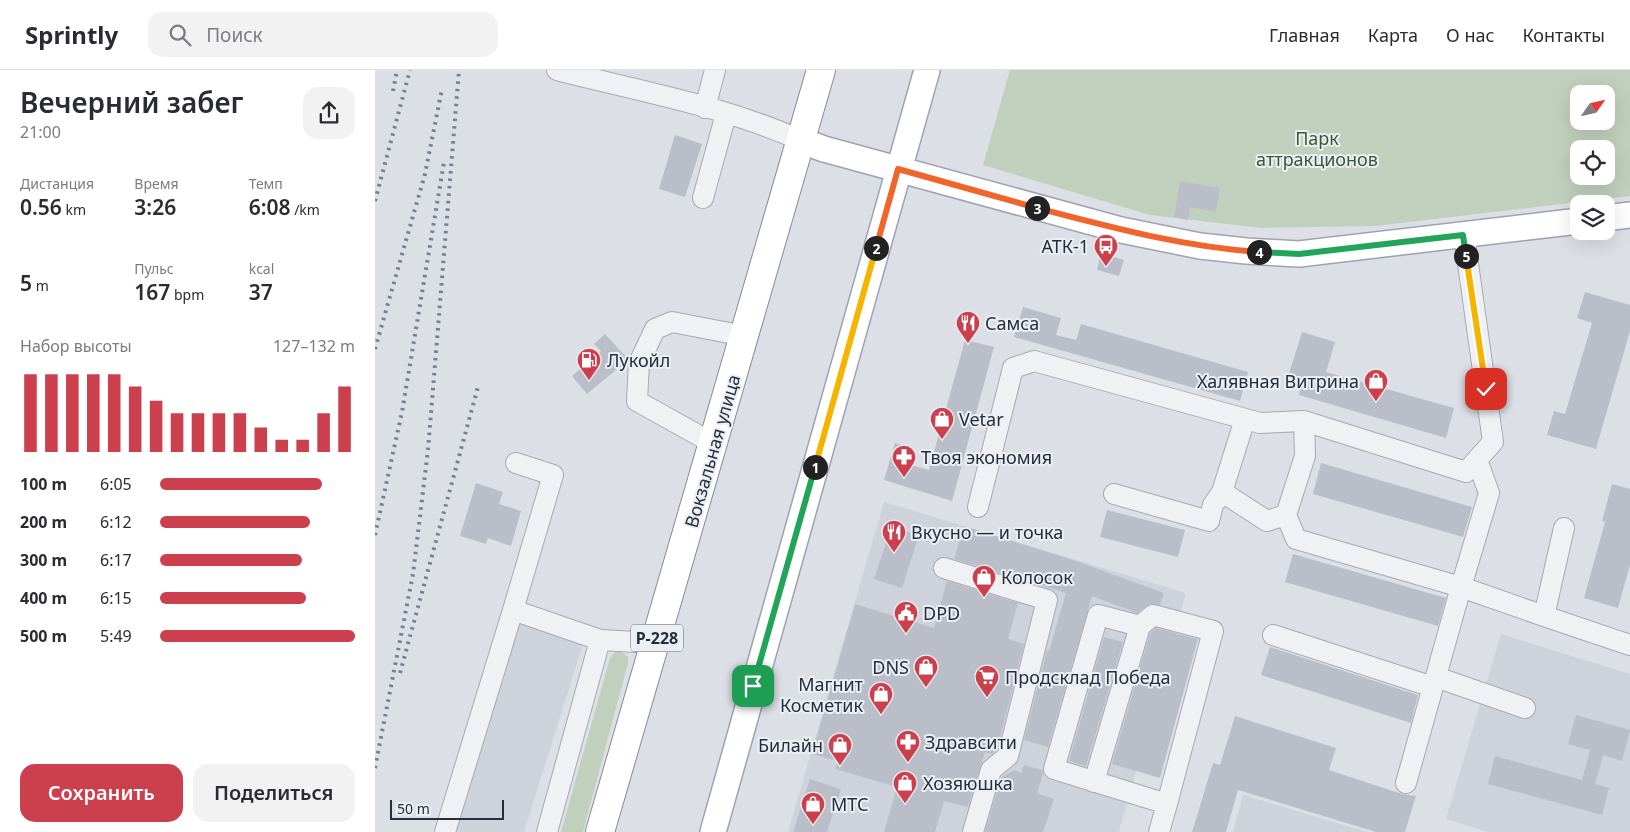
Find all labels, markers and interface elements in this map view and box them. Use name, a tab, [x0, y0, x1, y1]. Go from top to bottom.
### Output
search box	[148, 12, 498, 57]
text: Sprintly	[25, 18, 118, 51]
icon: search	[166, 21, 194, 49]
text: Поиск	[206, 22, 263, 48]
text: Главная	[1269, 23, 1340, 47]
text: Карта	[1368, 23, 1418, 47]
text: О нас	[1446, 23, 1494, 47]
text: Контакты	[1522, 23, 1605, 47]
text: Вечерний забег	[20, 83, 243, 121]
north arrow	[1570, 85, 1615, 130]
map controls	[1570, 85, 1615, 240]
button: share	[303, 87, 355, 139]
text: 21:00	[20, 121, 61, 143]
park label: Парк аттракционов	[1256, 126, 1378, 171]
button: locate	[1570, 140, 1615, 185]
text: Дистанция	[20, 174, 94, 193]
text: Время	[134, 174, 178, 193]
text: Темп	[249, 174, 283, 193]
text: 0.56	[20, 193, 62, 221]
text: 3:26	[134, 193, 176, 221]
text: 6:08	[249, 193, 291, 221]
button: layers	[1570, 195, 1615, 240]
pin: 3	[1025, 196, 1049, 220]
text: 3	[1033, 199, 1042, 218]
text: km	[62, 200, 86, 219]
text: /km	[291, 200, 320, 219]
bus stop icon: АТК-1	[1093, 233, 1119, 267]
place label: АТК-1	[1042, 234, 1089, 258]
pin: 2	[863, 236, 889, 260]
text: 2	[872, 239, 881, 258]
pin: 4	[1247, 240, 1271, 264]
text: 4	[1255, 243, 1264, 262]
pin: 5	[1453, 244, 1479, 268]
text: 5	[1462, 247, 1471, 266]
text: Пульс	[134, 259, 174, 278]
text: kcal	[249, 259, 274, 278]
text: 5	[20, 269, 32, 297]
text: m	[32, 276, 49, 295]
text: 167	[134, 278, 170, 306]
text: 37	[249, 278, 273, 306]
text: bpm	[170, 285, 204, 304]
restaurant icon: Самса	[955, 310, 981, 344]
place label: Самса	[985, 311, 1039, 335]
text: Набор высоты	[20, 335, 132, 357]
text: 127–132 m	[273, 335, 355, 357]
fuel station icon: Лукойл	[576, 347, 602, 381]
place label: Лукойл	[607, 348, 670, 372]
shop icon: Халявная Витрина	[1363, 368, 1389, 402]
pin	[1465, 368, 1507, 410]
place label: Халявная Витрина	[1197, 369, 1359, 393]
street label: Вокзальная улица	[679, 372, 745, 530]
icon: check	[1472, 375, 1500, 403]
shop icon: Vetar	[929, 406, 955, 440]
place label: Vetar	[959, 407, 1004, 431]
pharmacy icon: Твоя экономия	[891, 444, 917, 478]
place label: Твоя экономия	[921, 445, 1052, 469]
pin: 1	[803, 454, 827, 480]
text: 1	[811, 458, 820, 477]
text: 100 m	[20, 473, 67, 495]
text: 6:05	[100, 473, 132, 495]
text: 200 m	[20, 511, 67, 533]
text: 6:12	[100, 511, 132, 533]
restaurant icon: Вкусно — и точка	[881, 519, 907, 553]
place label: Вкусно — и точка	[911, 520, 1063, 544]
text: 300 m	[20, 549, 67, 571]
text: 6:17	[100, 549, 132, 571]
shop icon: Колосок	[971, 564, 997, 598]
place label: Колосок	[1001, 565, 1073, 589]
text: 400 m	[20, 587, 67, 609]
text: 6:15	[100, 587, 132, 609]
public building icon: DPD	[893, 600, 919, 634]
place label: DPD	[923, 601, 960, 625]
road number: Р-228	[631, 624, 683, 652]
text: 500 m	[20, 625, 67, 647]
text: 5:49	[100, 625, 132, 647]
shop icon: DNS	[913, 654, 939, 688]
place label: DNS	[872, 655, 909, 679]
supermarket icon: Продсклад Победа	[974, 664, 1000, 698]
pin	[732, 665, 774, 707]
place label: Продсклад Победа	[1005, 665, 1171, 689]
icon: arrive	[739, 672, 767, 700]
place label: Магнит Косметик	[780, 672, 864, 717]
shop icon: Магнит Косметик	[868, 681, 894, 715]
pharmacy icon: Здравсити	[895, 729, 921, 763]
place label: Здравсити	[925, 730, 1017, 754]
shop icon: Билайн	[827, 732, 853, 766]
place label: Билайн	[758, 733, 823, 757]
button: Сохранить	[20, 764, 183, 822]
button: Поделиться	[193, 764, 355, 822]
shop icon: Хозяюшка	[892, 770, 918, 804]
place label: Хозяюшка	[923, 771, 1013, 795]
shop icon: МТС	[800, 791, 826, 825]
place label: МТС	[831, 792, 869, 816]
scale bar	[390, 797, 504, 820]
text: 50 m	[397, 799, 430, 818]

